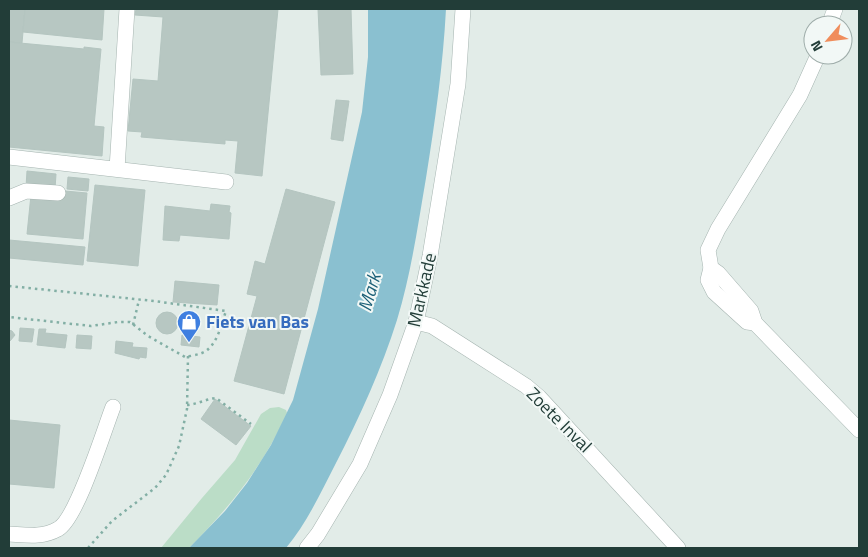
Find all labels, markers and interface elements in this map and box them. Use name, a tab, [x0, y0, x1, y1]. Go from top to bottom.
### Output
north arrow	[803, 15, 853, 65]
text: N	[805, 37, 828, 56]
street label: Markkade	[400, 250, 443, 330]
water label: Mark	[349, 267, 388, 314]
place label: Fiets van Bas	[206, 308, 309, 335]
shop icon: Fiets van Bas	[176, 309, 202, 343]
street label: Zoete Inval	[520, 381, 598, 459]

